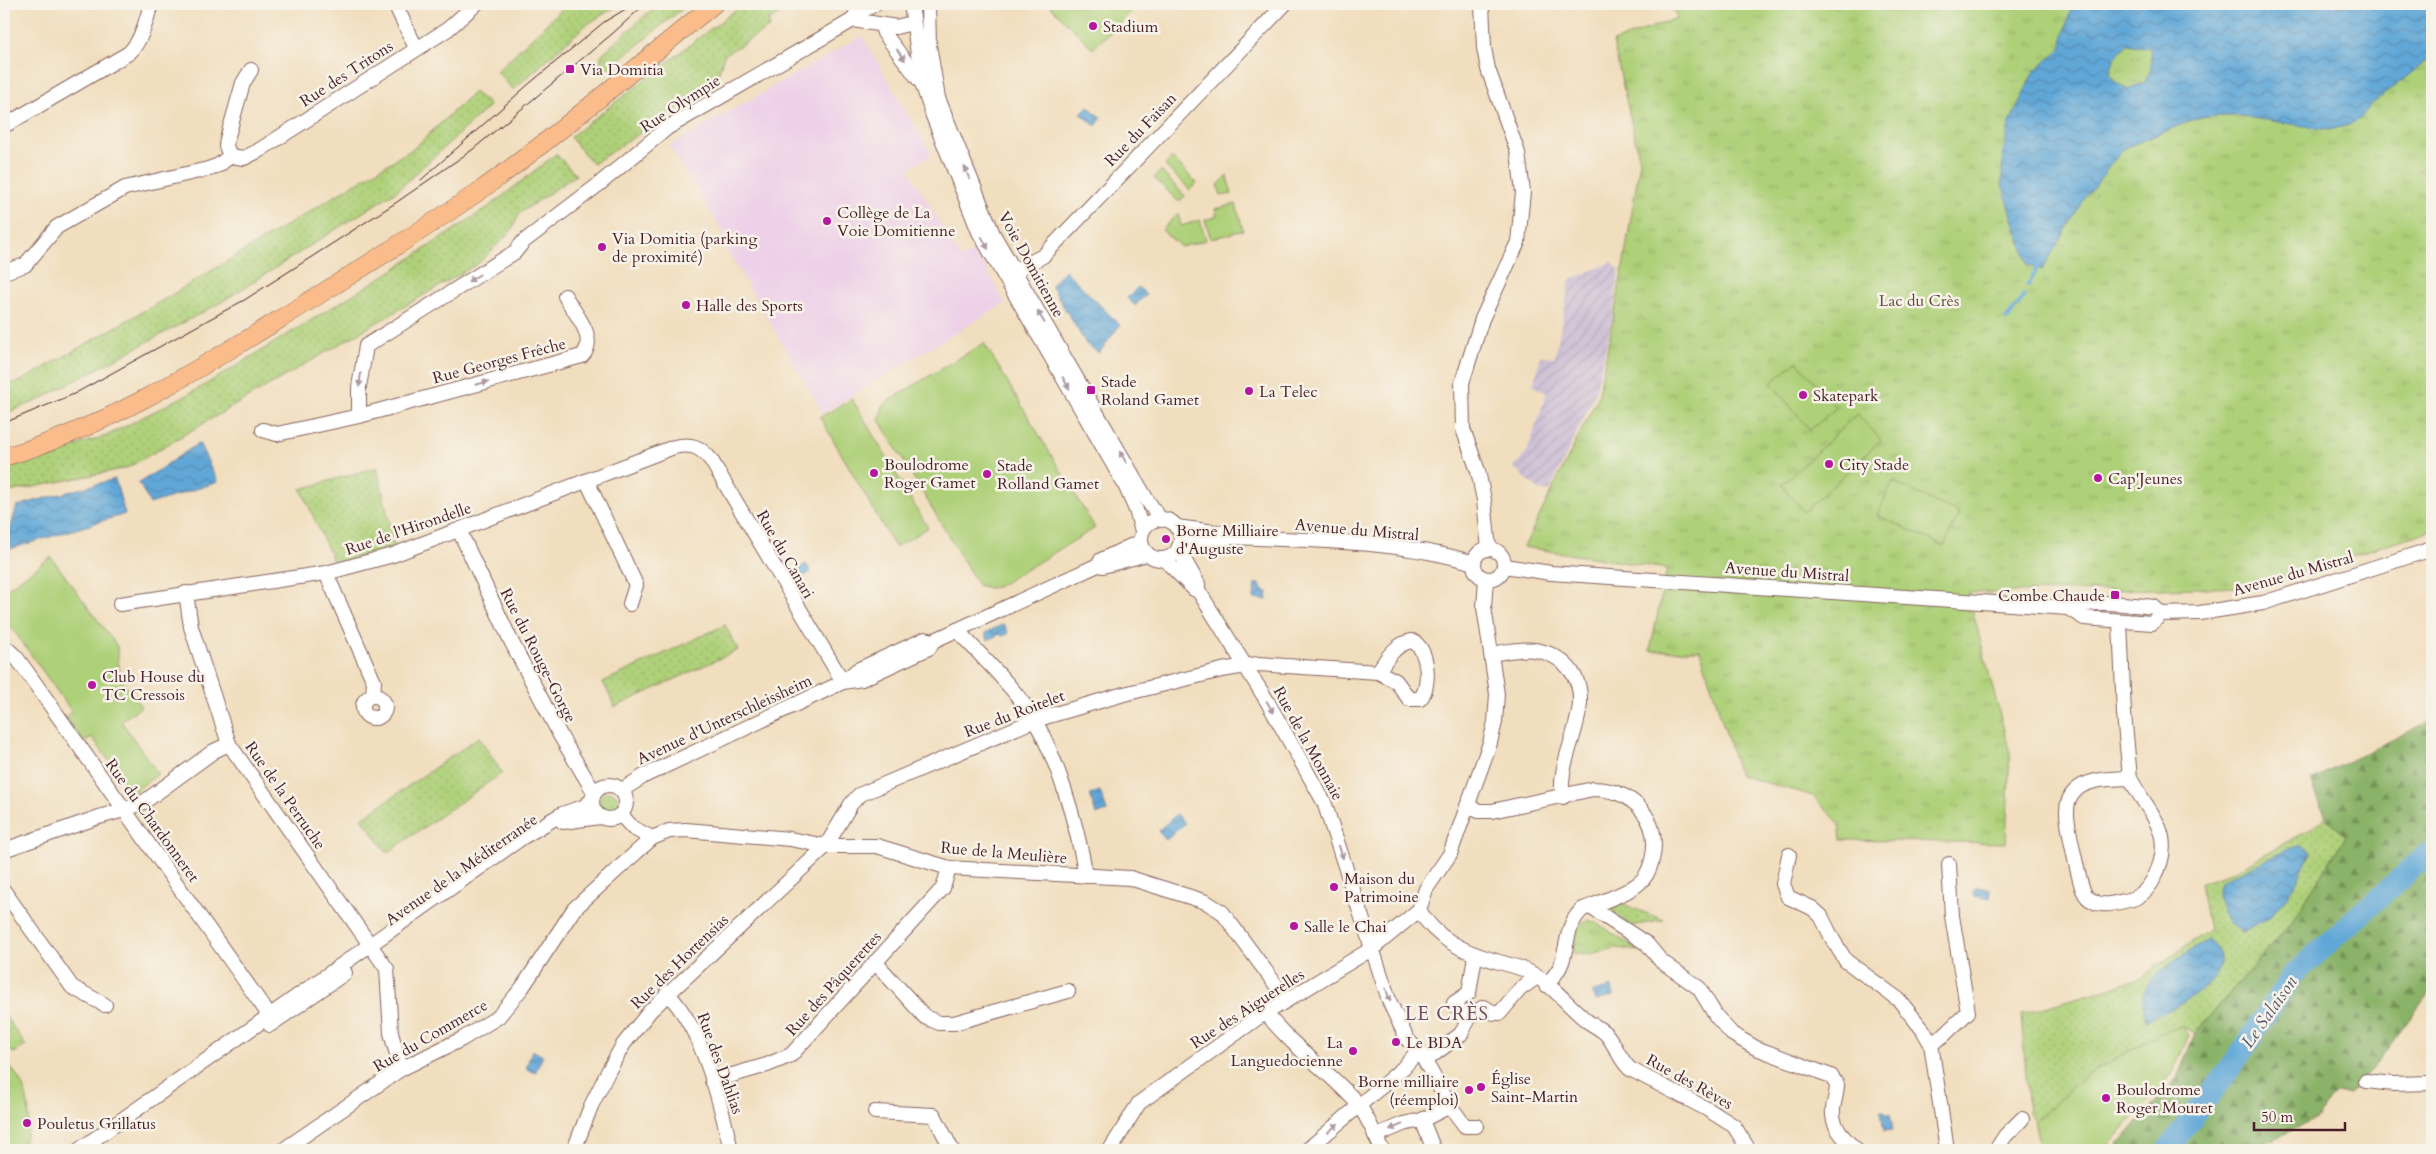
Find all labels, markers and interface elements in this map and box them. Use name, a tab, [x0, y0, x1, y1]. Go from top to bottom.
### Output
place label: Stadium	[1103, 16, 1159, 38]
marker: Stadium	[1087, 20, 1099, 32]
street label: Rue des Tritons	[296, 35, 397, 112]
one-way arrow	[895, 48, 906, 61]
place label: Via Domitia	[580, 59, 664, 81]
marker: Via Domitia	[564, 63, 576, 75]
street label: Rue Olympie	[636, 70, 725, 138]
street label: Rue du Faisan	[1100, 88, 1182, 171]
one-way arrow	[963, 165, 971, 180]
place label: Collège de La Voie Domitienne	[837, 202, 955, 242]
street label: Voie Domitienne	[993, 207, 1069, 322]
marker: Collège de La Voie Domitienne	[821, 215, 833, 227]
place label: Via Domitia (parking de proximité)	[612, 228, 757, 268]
one-way arrow	[981, 235, 989, 250]
marker: Via Domitia (parking de proximité)	[596, 241, 608, 253]
one-way arrow	[467, 273, 480, 282]
park label: Lac du Crès	[1879, 290, 1959, 312]
place label: Halle des Sports	[696, 295, 803, 317]
marker: Halle des Sports	[680, 299, 692, 311]
one-way arrow	[1037, 310, 1046, 323]
street label: Rue Georges Frêche	[430, 333, 568, 389]
place label: Stade Roland Gamet	[1101, 371, 1199, 411]
one-way arrow	[356, 373, 364, 389]
one-way arrow	[1062, 376, 1070, 391]
one-way arrow	[475, 379, 490, 387]
place label: La Telec	[1259, 381, 1318, 403]
marker: Stade Roland Gamet	[1085, 384, 1097, 396]
marker: La Telec	[1243, 385, 1255, 397]
place label: Skatepark	[1813, 385, 1879, 407]
marker: Skatepark	[1797, 389, 1809, 401]
one-way arrow	[1118, 451, 1127, 464]
place label: Boulodrome Roger Gamet	[884, 454, 976, 494]
place label: City Stade	[1839, 454, 1909, 476]
place label: Stade Rolland Gamet	[997, 455, 1099, 495]
marker: City Stade	[1823, 458, 1835, 470]
marker: Boulodrome Roger Gamet	[868, 467, 880, 479]
marker: Stade Rolland Gamet	[981, 468, 993, 480]
place label: Cap'Jeunes	[2108, 468, 2182, 490]
marker: Cap'Jeunes	[2092, 472, 2104, 484]
street label: Rue de l'Hirondelle	[342, 497, 474, 561]
street label: Rue du Canari	[751, 506, 820, 603]
street label: Avenue du Mistral	[1294, 514, 1420, 546]
place label: Borne Milliaire d'Auguste	[1176, 520, 1279, 560]
marker: Borne Milliaire d'Auguste	[1160, 533, 1172, 545]
street label: Avenue du Mistral	[2230, 546, 2356, 602]
street label: Avenue du Mistral	[1724, 557, 1850, 587]
street label: Rue du Rouge-Gorge	[495, 584, 582, 727]
place label: Combe Chaude	[1998, 585, 2105, 607]
marker: Combe Chaude	[2109, 589, 2121, 601]
place label: Club House du TC Cressois	[102, 666, 205, 706]
street label: Avenue d'Unterschleissheim	[633, 669, 816, 770]
marker: Club House du TC Cressois	[86, 679, 98, 691]
street label: Rue de la Monnaie	[1268, 682, 1349, 805]
street label: Rue du Roitelet	[961, 685, 1068, 743]
one-way arrow	[1266, 700, 1274, 714]
street label: Rue de la Perruche	[240, 737, 331, 854]
street label: Rue du Chardonneret	[100, 754, 204, 887]
street label: Avenue de la Méditerranée	[381, 809, 542, 931]
street label: Rue de la Meulière	[940, 837, 1068, 869]
one-way arrow	[1338, 845, 1346, 860]
place label: Maison du Patrimoine	[1344, 868, 1419, 908]
marker: Maison du Patrimoine	[1328, 881, 1340, 893]
street label: Rue des Hortensias	[626, 909, 733, 1014]
place label: Salle le Chai	[1304, 916, 1387, 938]
marker: Salle le Chai	[1288, 920, 1300, 932]
street label: Rue des Pâquerettes	[781, 927, 887, 1041]
street label: Rue des Aiguerelles	[1186, 964, 1309, 1054]
water label: Le Salaison	[2236, 971, 2303, 1053]
one-way arrow	[1384, 988, 1392, 1003]
street label: Rue du Commerce	[369, 994, 492, 1078]
district label: LE CRÈS	[1405, 1001, 1489, 1027]
street label: Rue des Dahlias	[692, 1010, 749, 1117]
place label: La Languedocienne	[1231, 1032, 1343, 1072]
place label: Le BDA	[1406, 1032, 1463, 1054]
marker: Le BDA	[1390, 1036, 1402, 1048]
marker: La Languedocienne	[1347, 1045, 1359, 1057]
street label: Rue des Rèves	[1642, 1049, 1737, 1115]
place label: Église Saint-Martin	[1491, 1068, 1578, 1108]
place label: Borne milliaire (réemploi)	[1358, 1071, 1459, 1111]
place label: Boulodrome Roger Mouret	[2116, 1079, 2213, 1119]
marker: Église Saint-Martin	[1475, 1081, 1487, 1093]
marker: Borne milliaire (réemploi)	[1463, 1084, 1475, 1096]
marker: Boulodrome Roger Mouret	[2100, 1092, 2112, 1104]
scale bar	[2254, 1099, 2345, 1131]
text: 50 m	[2261, 1107, 2293, 1127]
place label: Pouletus Grillatus	[37, 1113, 156, 1135]
marker: Pouletus Grillatus	[21, 1117, 33, 1129]
one-way arrow	[1327, 1122, 1339, 1134]
one-way arrow	[1389, 1123, 1403, 1131]

